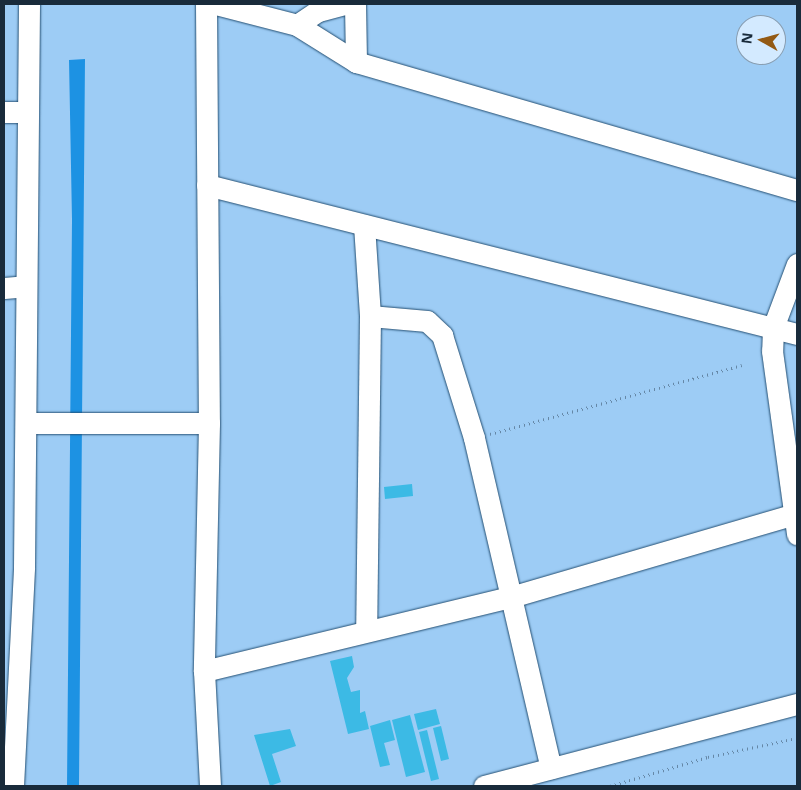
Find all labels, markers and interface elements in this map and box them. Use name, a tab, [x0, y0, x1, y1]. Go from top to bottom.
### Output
north arrow	[736, 15, 786, 65]
text: N	[736, 31, 757, 45]

